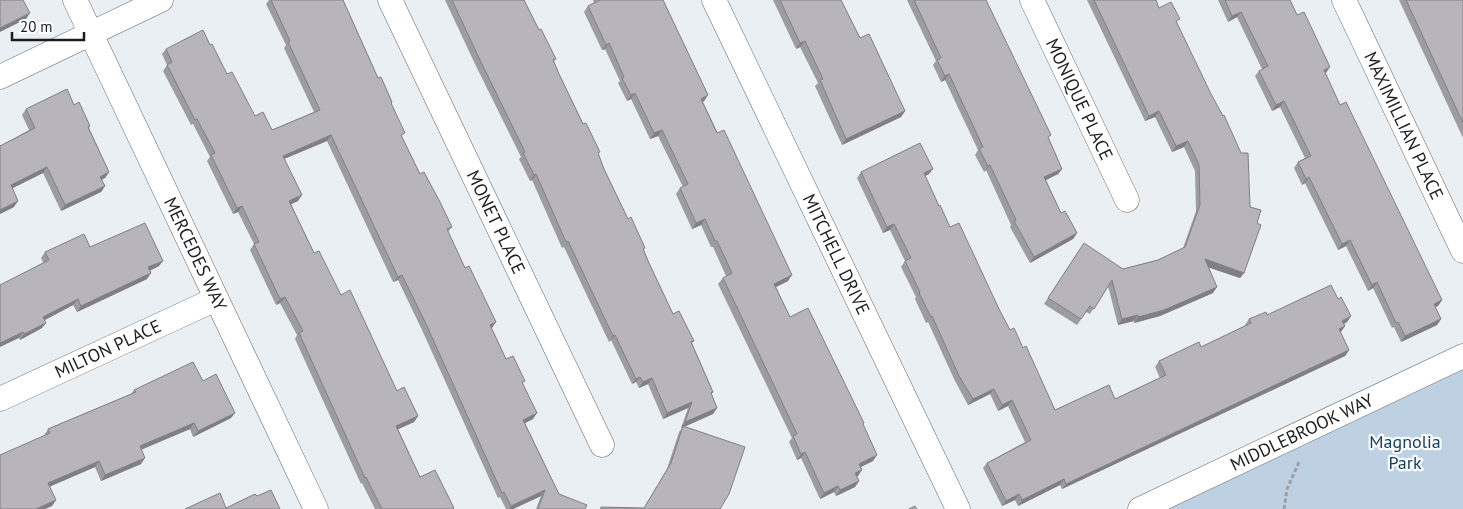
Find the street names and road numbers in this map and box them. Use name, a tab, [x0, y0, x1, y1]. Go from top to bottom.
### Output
street label: MONIQUE PLACE	[1041, 35, 1118, 164]
street label: MAXIMILLIAN PLACE	[1359, 48, 1449, 203]
street label: MONET PLACE	[462, 166, 531, 277]
street label: MITCHELL DRIVE	[798, 190, 875, 318]
street label: MERCEDES WAY	[159, 193, 232, 314]
street label: MILTON PLACE	[51, 314, 165, 383]
street label: MIDDLEBROOK WAY	[1226, 388, 1377, 476]

